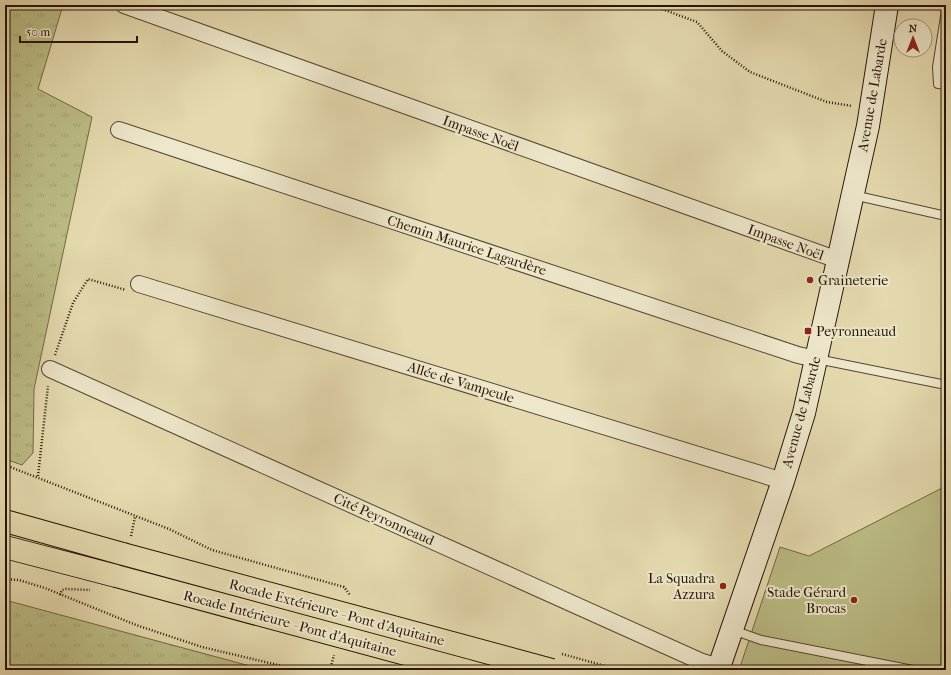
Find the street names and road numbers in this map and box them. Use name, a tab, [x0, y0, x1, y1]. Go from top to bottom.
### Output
street label: Avenue de Labarde	[854, 37, 891, 154]
street label: Impasse Noël	[440, 112, 521, 155]
street label: Chemin Maurice Lagardère	[385, 212, 549, 279]
street label: Impasse Noël	[745, 221, 826, 264]
street label: Avenue de Labarde	[778, 354, 825, 471]
street label: Allée de Vampeule	[405, 358, 516, 407]
street label: Cité Peyronneaud	[331, 490, 437, 549]
street label: Rocade Extérieure - Pont d'Aquitaine	[227, 576, 446, 649]
street label: Rocade Intérieure - Pont d'Aquitaine	[181, 587, 398, 660]

